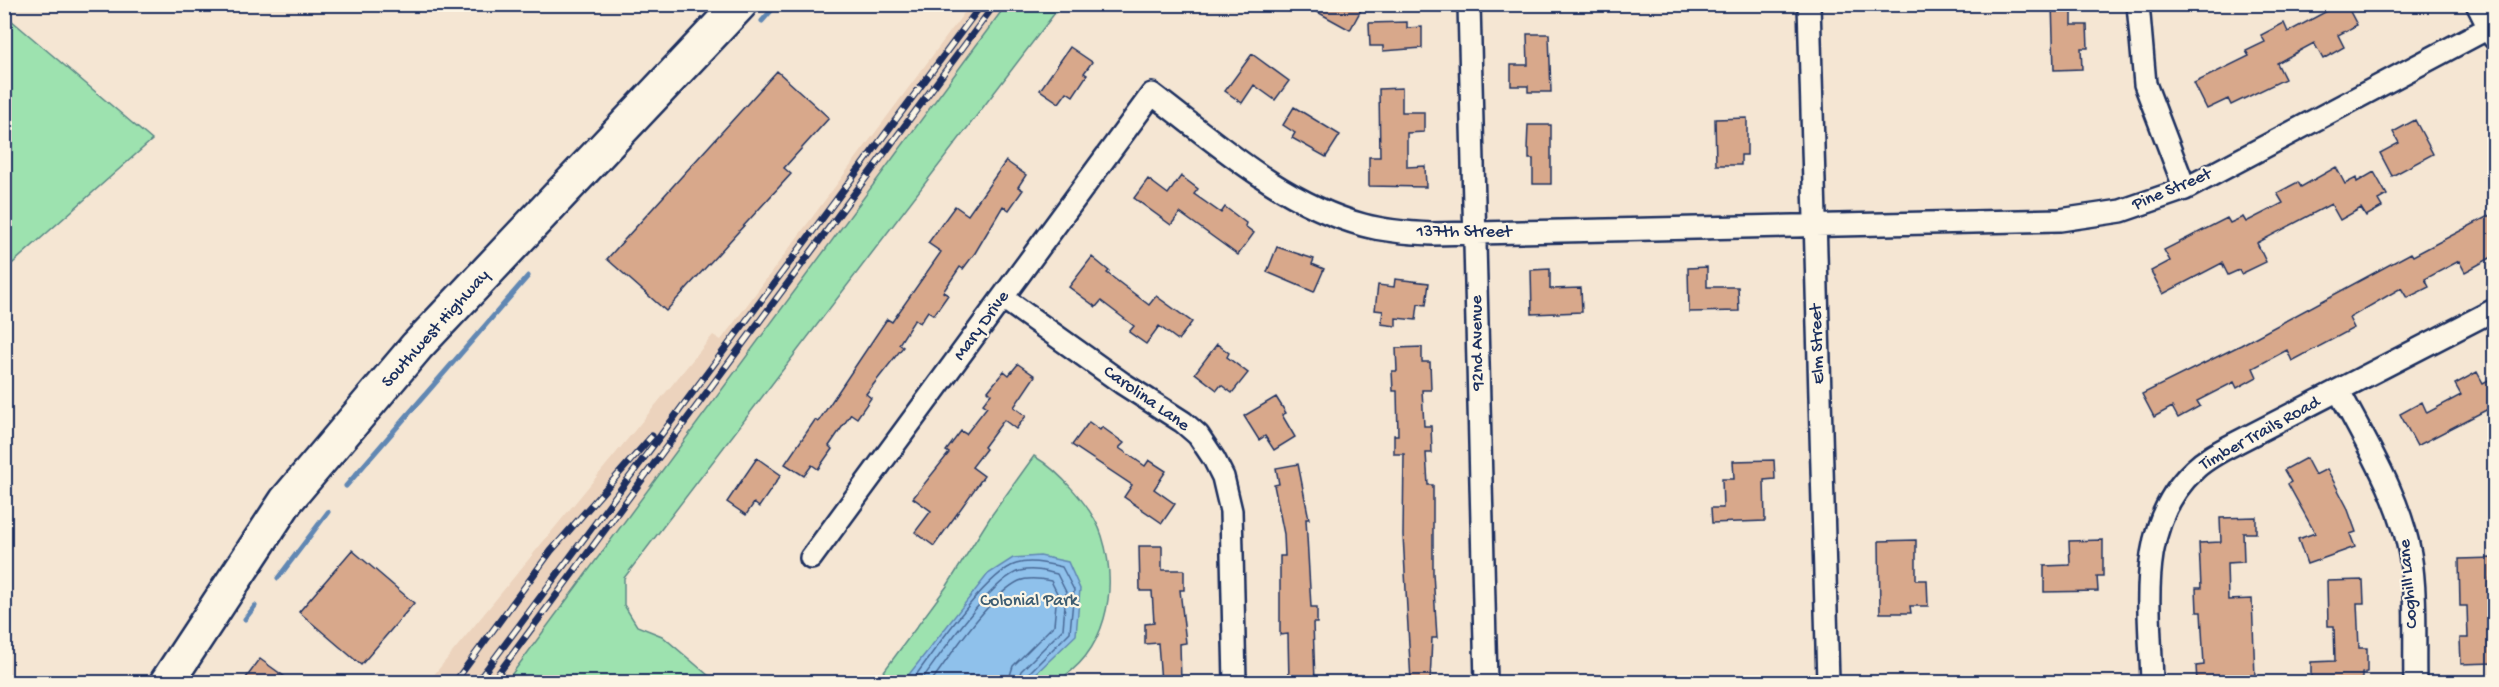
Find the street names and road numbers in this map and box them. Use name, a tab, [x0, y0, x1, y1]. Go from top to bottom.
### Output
street label: Pine Street	[2128, 163, 2216, 216]
street label: 137th Street	[1415, 222, 1513, 243]
street label: Southwest Highway	[378, 266, 495, 392]
street label: Mary Drive	[950, 286, 1015, 365]
street label: 92nd Avenue	[1467, 294, 1489, 392]
street label: Elm Street	[1806, 302, 1830, 384]
street label: Carolina Lane	[1099, 362, 1194, 437]
street label: Timber Trails Road	[2195, 392, 2325, 476]
street label: Coghill Lane	[2395, 538, 2423, 630]

